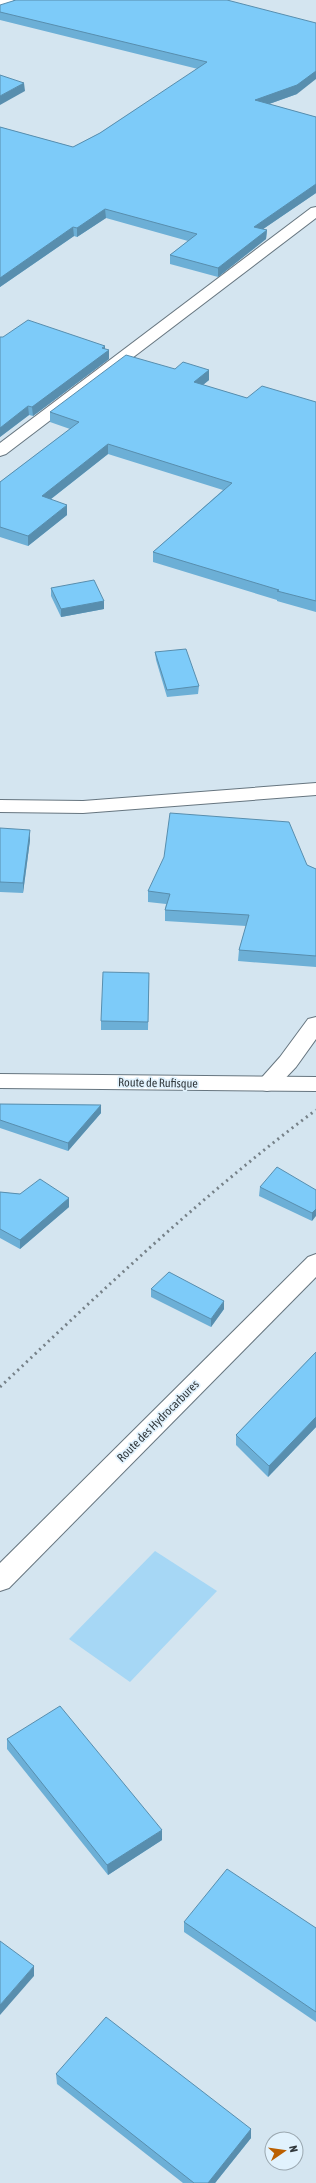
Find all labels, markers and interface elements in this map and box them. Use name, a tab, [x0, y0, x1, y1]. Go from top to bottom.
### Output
street label: Route de Rufisque	[118, 1075, 198, 1091]
street label: Route des Hydrocarbures	[114, 1377, 202, 1465]
north arrow	[264, 2131, 304, 2171]
text: N	[287, 2144, 300, 2153]

